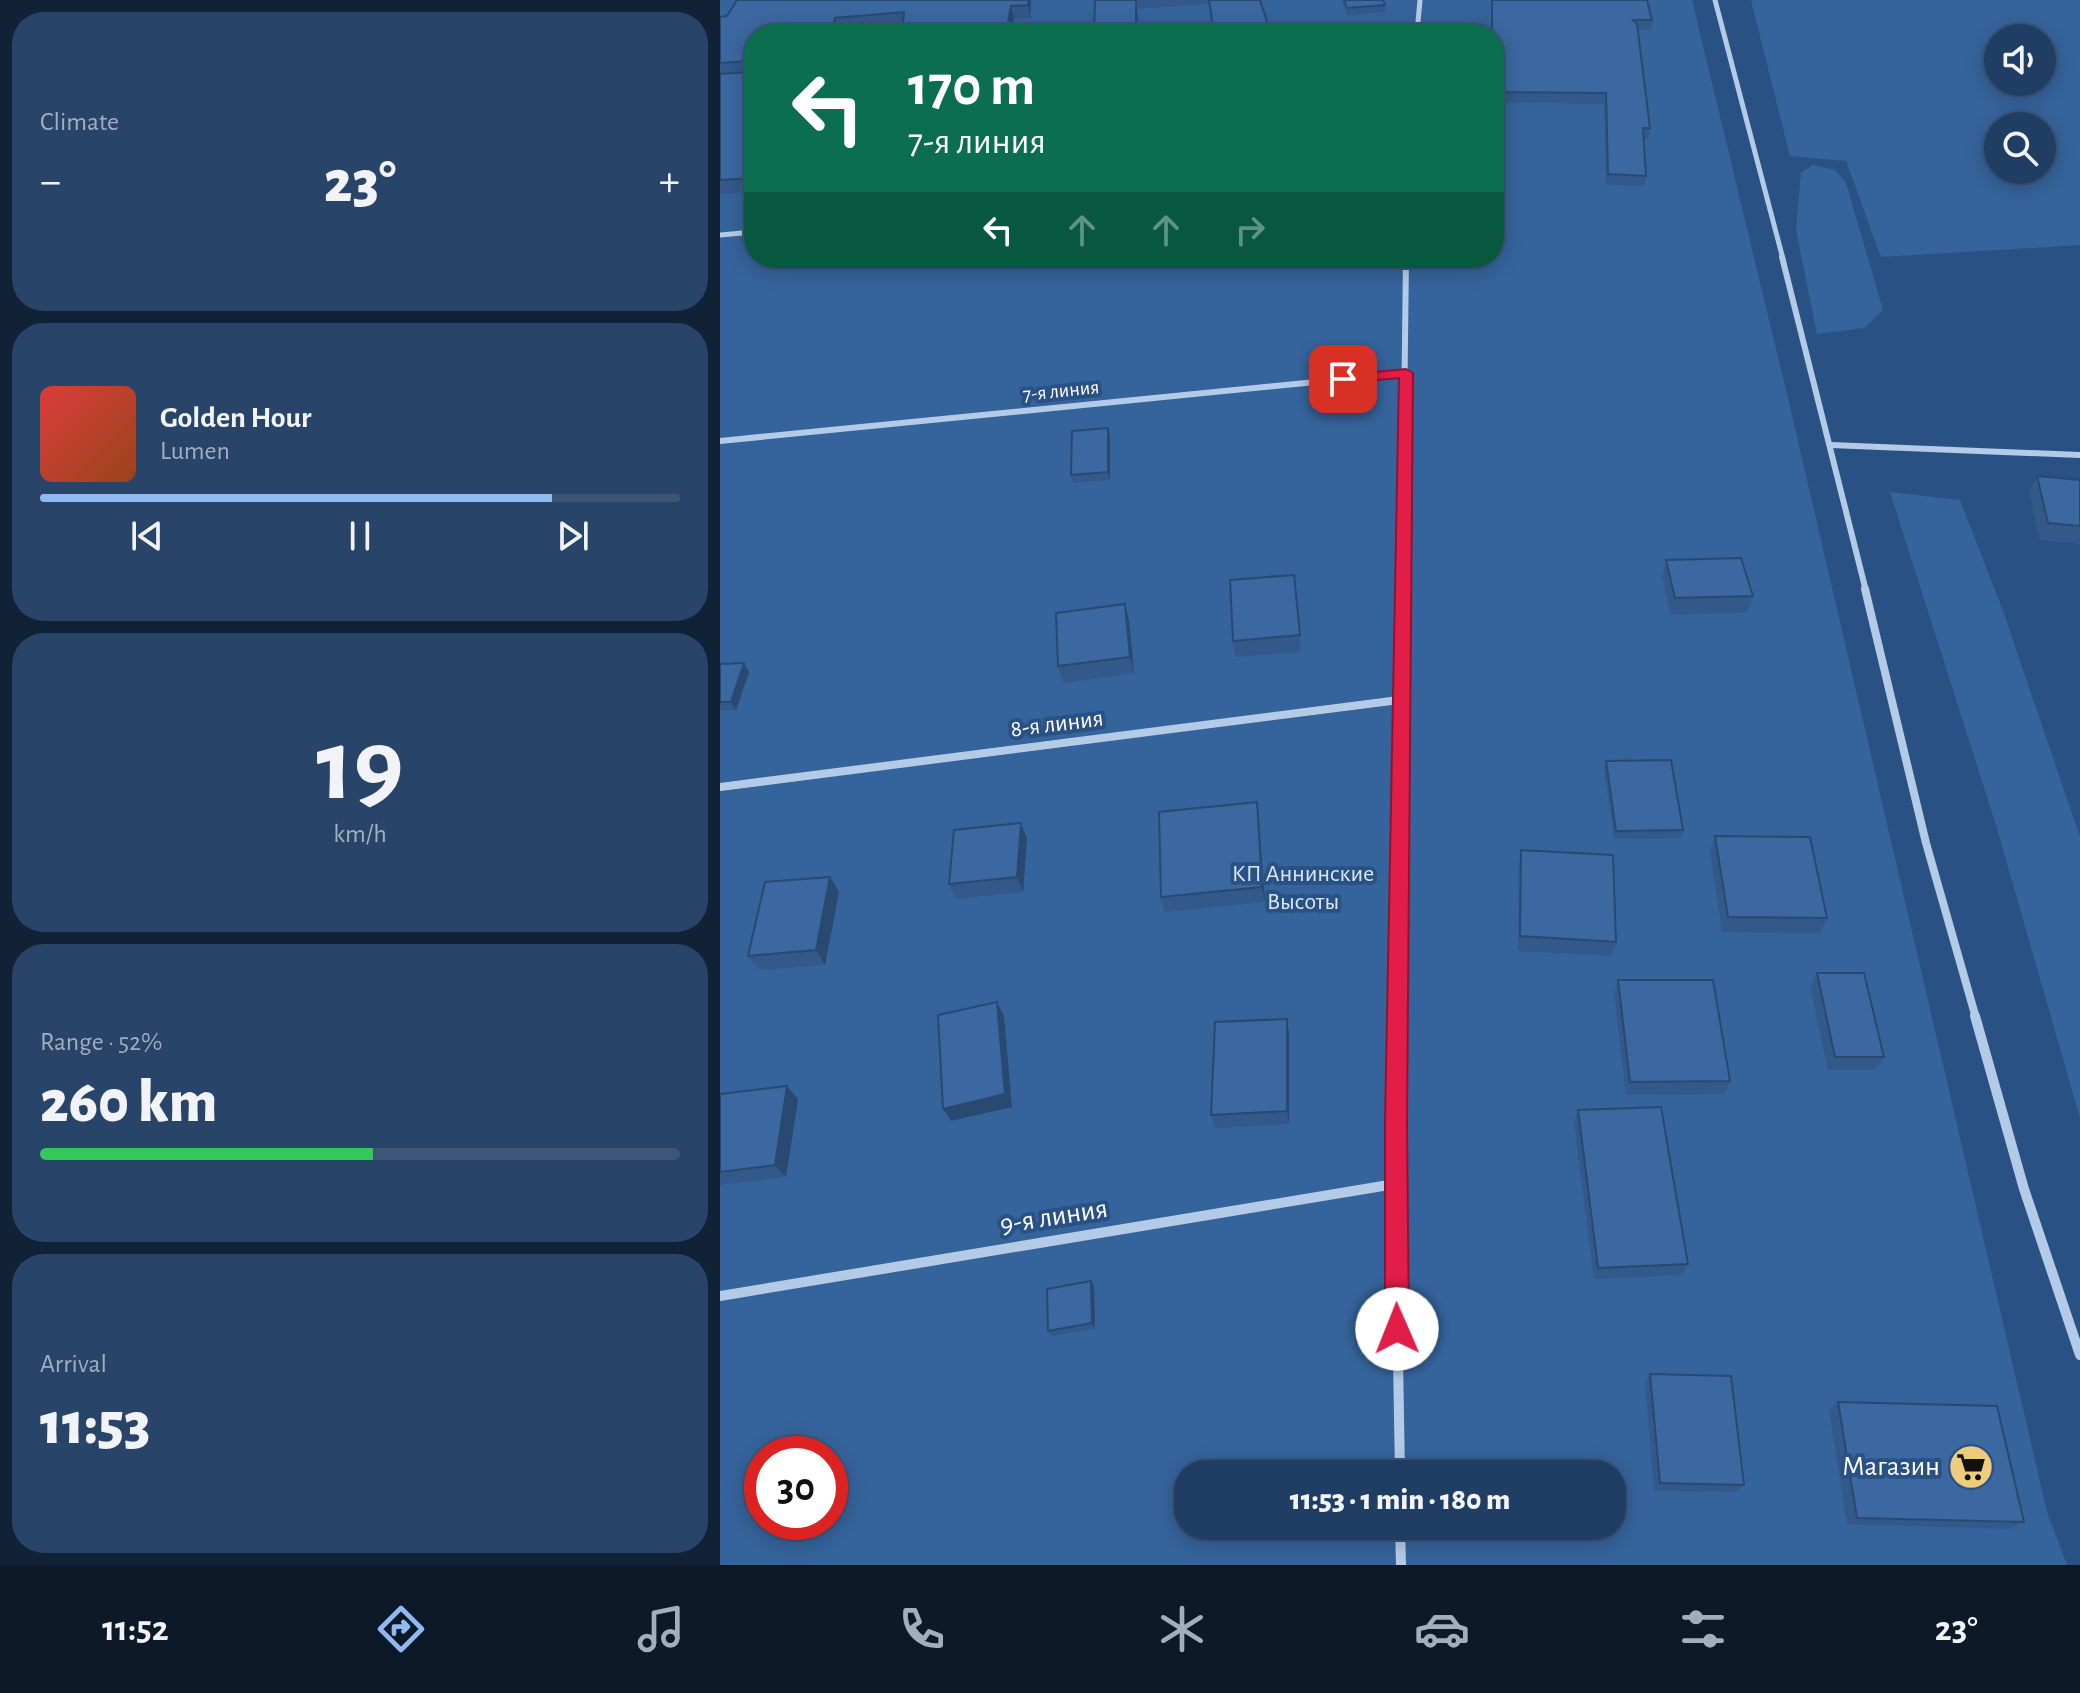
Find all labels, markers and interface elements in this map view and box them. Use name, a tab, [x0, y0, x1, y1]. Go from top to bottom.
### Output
map controls	[1984, 24, 2056, 184]
button: sound	[1984, 24, 2056, 96]
icon: left	[776, 56, 880, 160]
text: 170 m	[908, 59, 1035, 115]
text: Climate	[40, 109, 119, 135]
button: search	[1984, 112, 2056, 184]
text: 7-я линия	[908, 124, 1046, 160]
text: 23°	[324, 153, 396, 213]
text: −	[40, 160, 61, 204]
text: +	[659, 160, 680, 204]
icon: left	[976, 208, 1020, 252]
icon: ahead	[1060, 208, 1104, 252]
icon: ahead	[1144, 208, 1188, 252]
icon: right	[1228, 208, 1272, 252]
pin	[1309, 345, 1377, 413]
icon: arrive	[1321, 357, 1365, 401]
street label: 7-я линия	[1022, 377, 1100, 405]
text: Golden Hour	[160, 403, 312, 433]
text: Lumen	[160, 438, 230, 464]
icon: previous	[125, 514, 169, 558]
icon: pause	[338, 514, 382, 558]
icon: next	[551, 514, 595, 558]
street label: 8-я линия	[1009, 706, 1105, 742]
text: 19	[316, 715, 404, 819]
text: km/h	[333, 821, 387, 847]
park label: КП Аннинские Высоты	[1232, 862, 1374, 914]
text: Range · 52%	[40, 1029, 162, 1055]
text: 260 km	[40, 1073, 217, 1133]
street label: 9-я линия	[998, 1195, 1110, 1239]
position arrow	[1355, 1287, 1439, 1371]
text: Arrival	[40, 1351, 107, 1377]
text: 11:53	[40, 1395, 151, 1455]
speed limit sign: 30	[744, 1436, 848, 1540]
supermarket icon: Магазин	[1947, 1443, 1995, 1491]
place label: Магазин	[1842, 1453, 1940, 1481]
text: 11:53 · 1 min · 180 m	[1290, 1485, 1510, 1515]
icon: directions	[373, 1601, 429, 1657]
icon: music	[633, 1601, 689, 1657]
icon: phone	[894, 1601, 950, 1657]
icon: climate	[1154, 1601, 1210, 1657]
icon: car	[1414, 1601, 1470, 1657]
icon: filters	[1675, 1601, 1731, 1657]
text: 11:52	[102, 1611, 169, 1647]
text: 23°	[1935, 1611, 1978, 1647]

